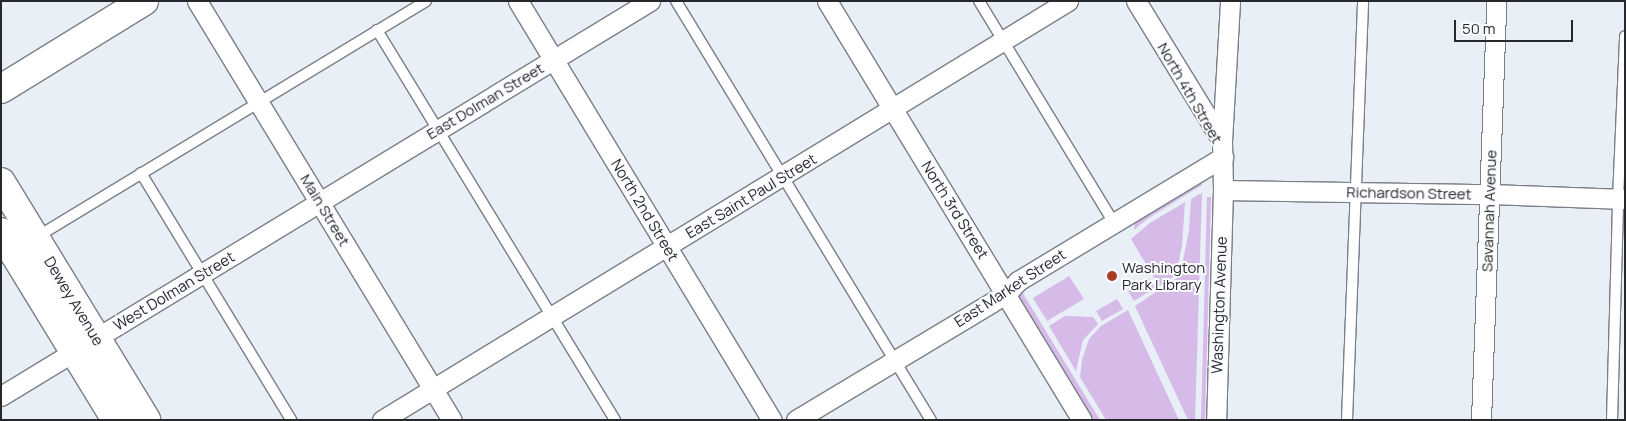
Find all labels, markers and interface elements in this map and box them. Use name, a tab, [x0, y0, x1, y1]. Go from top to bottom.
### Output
scale bar	[1456, 10, 1575, 42]
text: 50 m	[1462, 18, 1496, 39]
street label: North 4th Street	[1154, 39, 1226, 147]
street label: East Dolman Street	[423, 59, 547, 143]
street label: East Saint Paul Street	[682, 150, 820, 242]
street label: Savannah Avenue	[1478, 150, 1500, 272]
street label: North 2nd Street	[607, 156, 683, 264]
street label: North 3rd Street	[918, 158, 992, 262]
street label: Main Street	[297, 171, 353, 249]
street label: Richardson Street	[1346, 183, 1472, 203]
street label: Washington Avenue	[1208, 236, 1230, 374]
street label: East Market Street	[951, 245, 1069, 331]
street label: West Dolman Street	[110, 248, 238, 334]
street label: Dewey Avenue	[40, 253, 108, 349]
place label: Washington Park Library	[1122, 258, 1205, 293]
marker: Washington Park Library	[1106, 270, 1118, 282]

